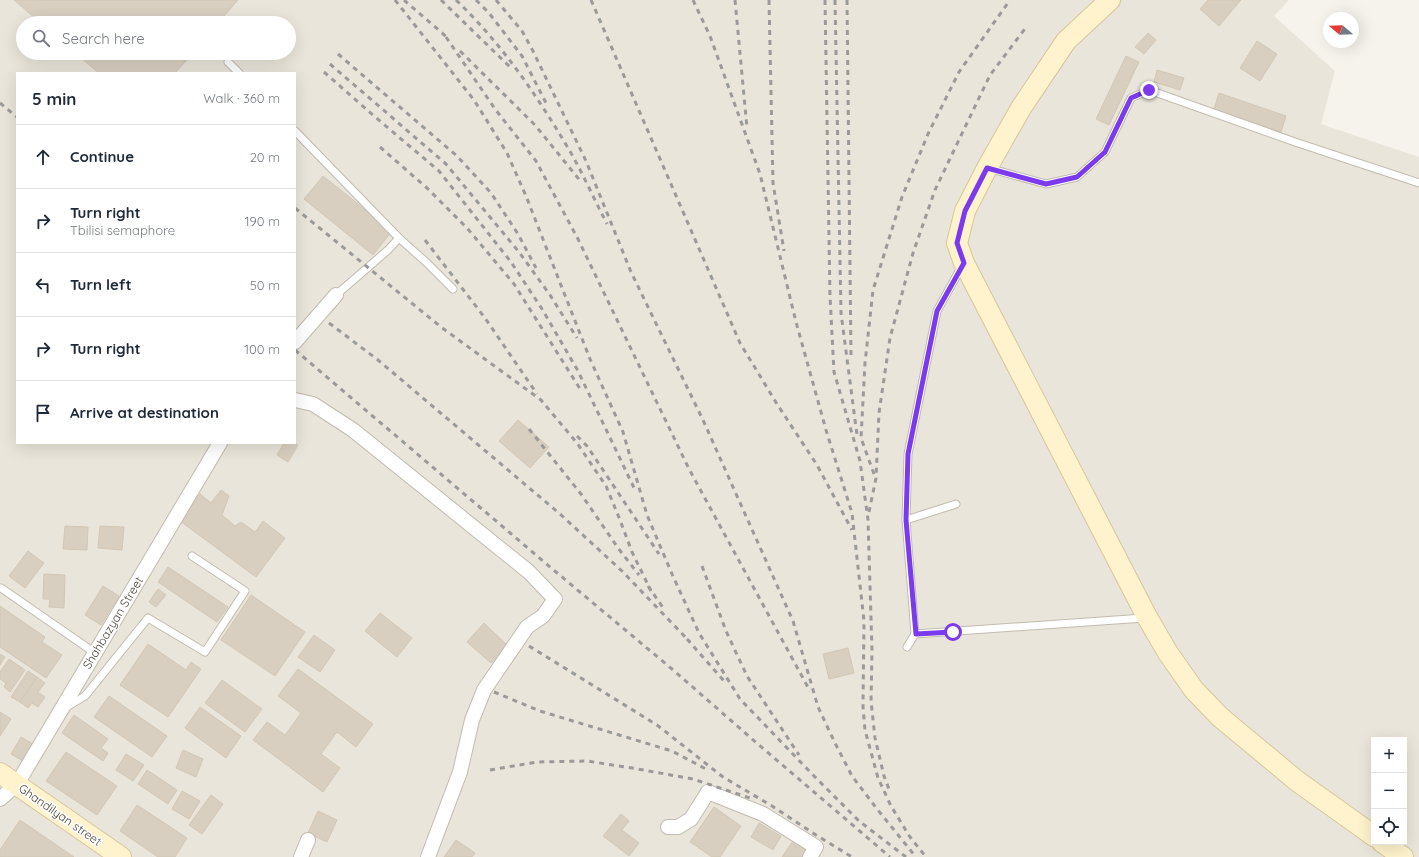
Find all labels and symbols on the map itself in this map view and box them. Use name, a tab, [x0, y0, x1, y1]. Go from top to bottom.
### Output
north arrow	[1323, 12, 1359, 48]
route end	[1140, 81, 1158, 99]
street label: Shahbazyan Street	[79, 574, 146, 672]
route start	[944, 623, 962, 641]
street label: Ghandilyan street	[16, 780, 105, 849]

